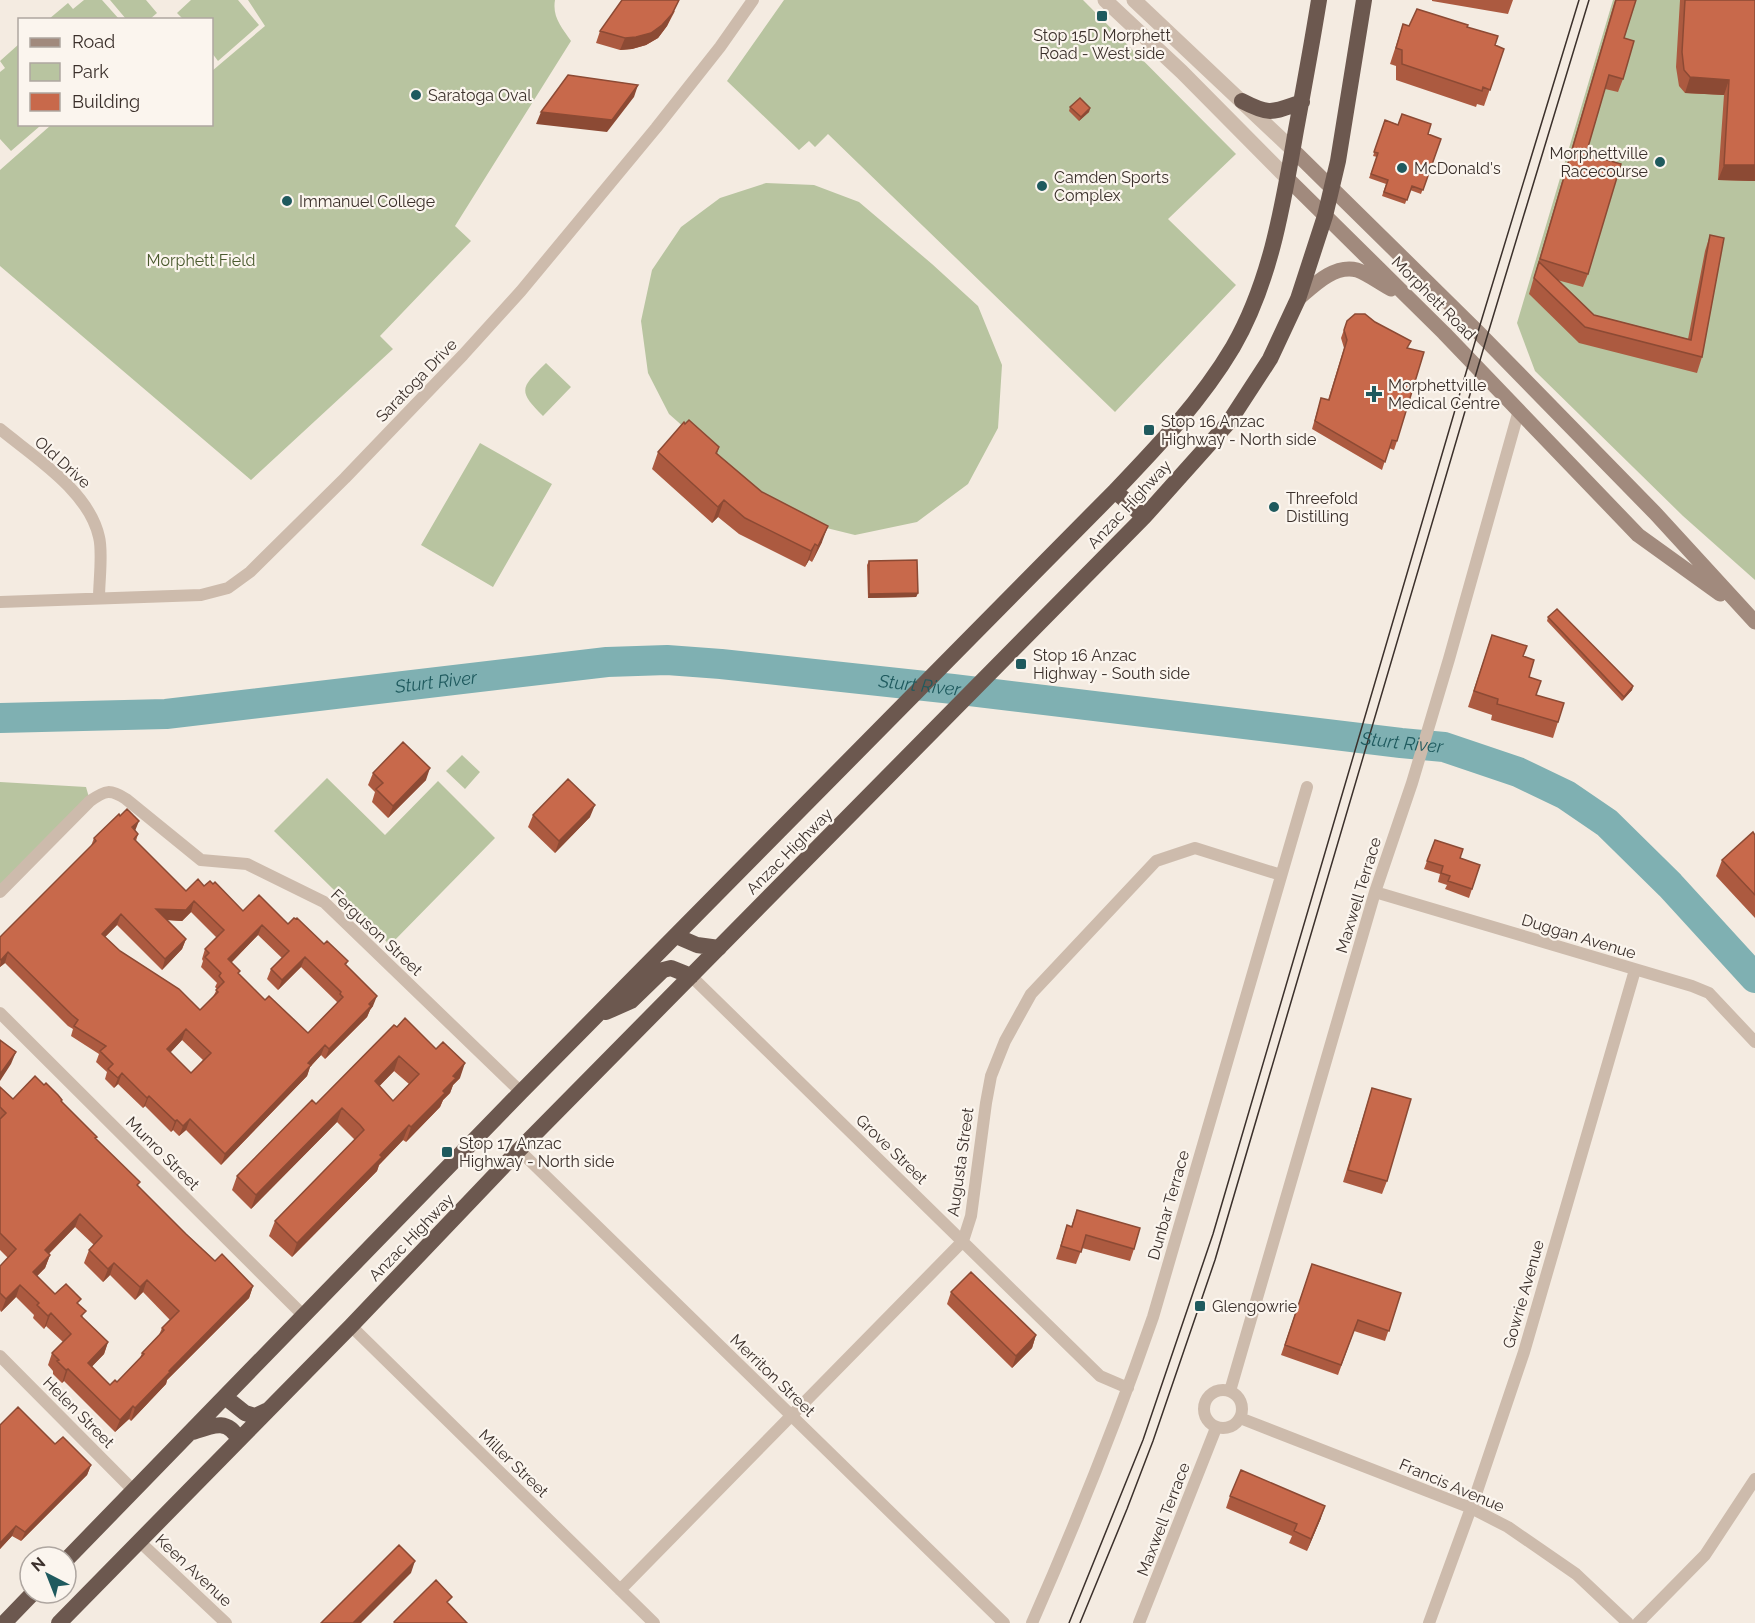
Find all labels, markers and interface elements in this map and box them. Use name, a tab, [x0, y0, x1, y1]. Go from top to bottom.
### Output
marker: Stop 15D Morphett Road - West side	[1095, 9, 1109, 23]
legend	[18, 18, 213, 126]
place label: Stop 15D Morphett Road - West side	[1033, 26, 1171, 63]
text: Road	[72, 31, 115, 52]
text: Park	[72, 61, 109, 82]
place label: Saratoga Oval	[428, 86, 532, 105]
marker: Saratoga Oval	[409, 88, 423, 102]
text: Building	[72, 91, 140, 112]
place label: Morphettville Racecourse	[1550, 144, 1648, 181]
marker: Morphettville Racecourse	[1653, 155, 1667, 169]
place label: McDonald's	[1414, 159, 1501, 178]
marker: McDonald's	[1395, 161, 1409, 175]
place label: Camden Sports Complex	[1054, 168, 1169, 205]
marker: Camden Sports Complex	[1035, 179, 1049, 193]
place label: Immanuel College	[299, 192, 435, 211]
marker: Immanuel College	[280, 194, 294, 208]
park label: Morphett Field	[147, 251, 256, 270]
street label: Morphett Road	[1388, 252, 1480, 344]
street label: Saratoga Drive	[372, 335, 461, 426]
place label: Morphettville Medical Centre	[1388, 376, 1500, 413]
marker: Morphettville Medical Centre	[1365, 385, 1383, 403]
place label: Stop 16 Anzac Highway - North side	[1161, 412, 1316, 449]
marker: Stop 16 Anzac Highway - North side	[1142, 423, 1156, 437]
street label: Old Drive	[31, 432, 95, 492]
street label: Anzac Highway	[1084, 456, 1175, 552]
place label: Threefold Distilling	[1286, 489, 1358, 526]
marker: Threefold Distilling	[1267, 500, 1281, 514]
place label: Stop 16 Anzac Highway - South side	[1033, 646, 1190, 683]
marker: Stop 16 Anzac Highway - South side	[1014, 657, 1028, 671]
water label: Sturt River	[393, 666, 479, 697]
water label: Sturt River	[877, 670, 963, 700]
water label: Sturt River	[1359, 727, 1445, 757]
street label: Anzac Highway	[742, 804, 837, 898]
street label: Maxwell Terrace	[1332, 835, 1385, 955]
street label: Ferguson Street	[327, 885, 427, 980]
street label: Duggan Avenue	[1519, 910, 1638, 963]
street label: Augusta Street	[943, 1106, 978, 1218]
street label: Grove Street	[852, 1111, 932, 1189]
street label: Munro Street	[122, 1113, 204, 1195]
place label: Stop 17 Anzac Highway - North side	[459, 1134, 614, 1171]
marker: Stop 17 Anzac Highway - North side	[440, 1145, 454, 1159]
street label: Dunbar Terrace	[1144, 1148, 1193, 1262]
street label: Anzac Highway	[365, 1190, 458, 1285]
street label: Gowrie Avenue	[1499, 1238, 1548, 1351]
place label: Glengowrie	[1212, 1297, 1297, 1316]
marker: Glengowrie	[1193, 1299, 1207, 1313]
street label: Merriton Street	[726, 1330, 819, 1421]
street label: Helen Street	[39, 1373, 119, 1452]
street label: Miller Street	[475, 1426, 553, 1502]
street label: Francis Avenue	[1396, 1455, 1507, 1516]
street label: Maxwell Terrace	[1133, 1460, 1194, 1579]
street label: Keen Avenue	[151, 1530, 236, 1611]
north arrow	[18, 1545, 78, 1605]
text: N	[27, 1553, 49, 1575]

